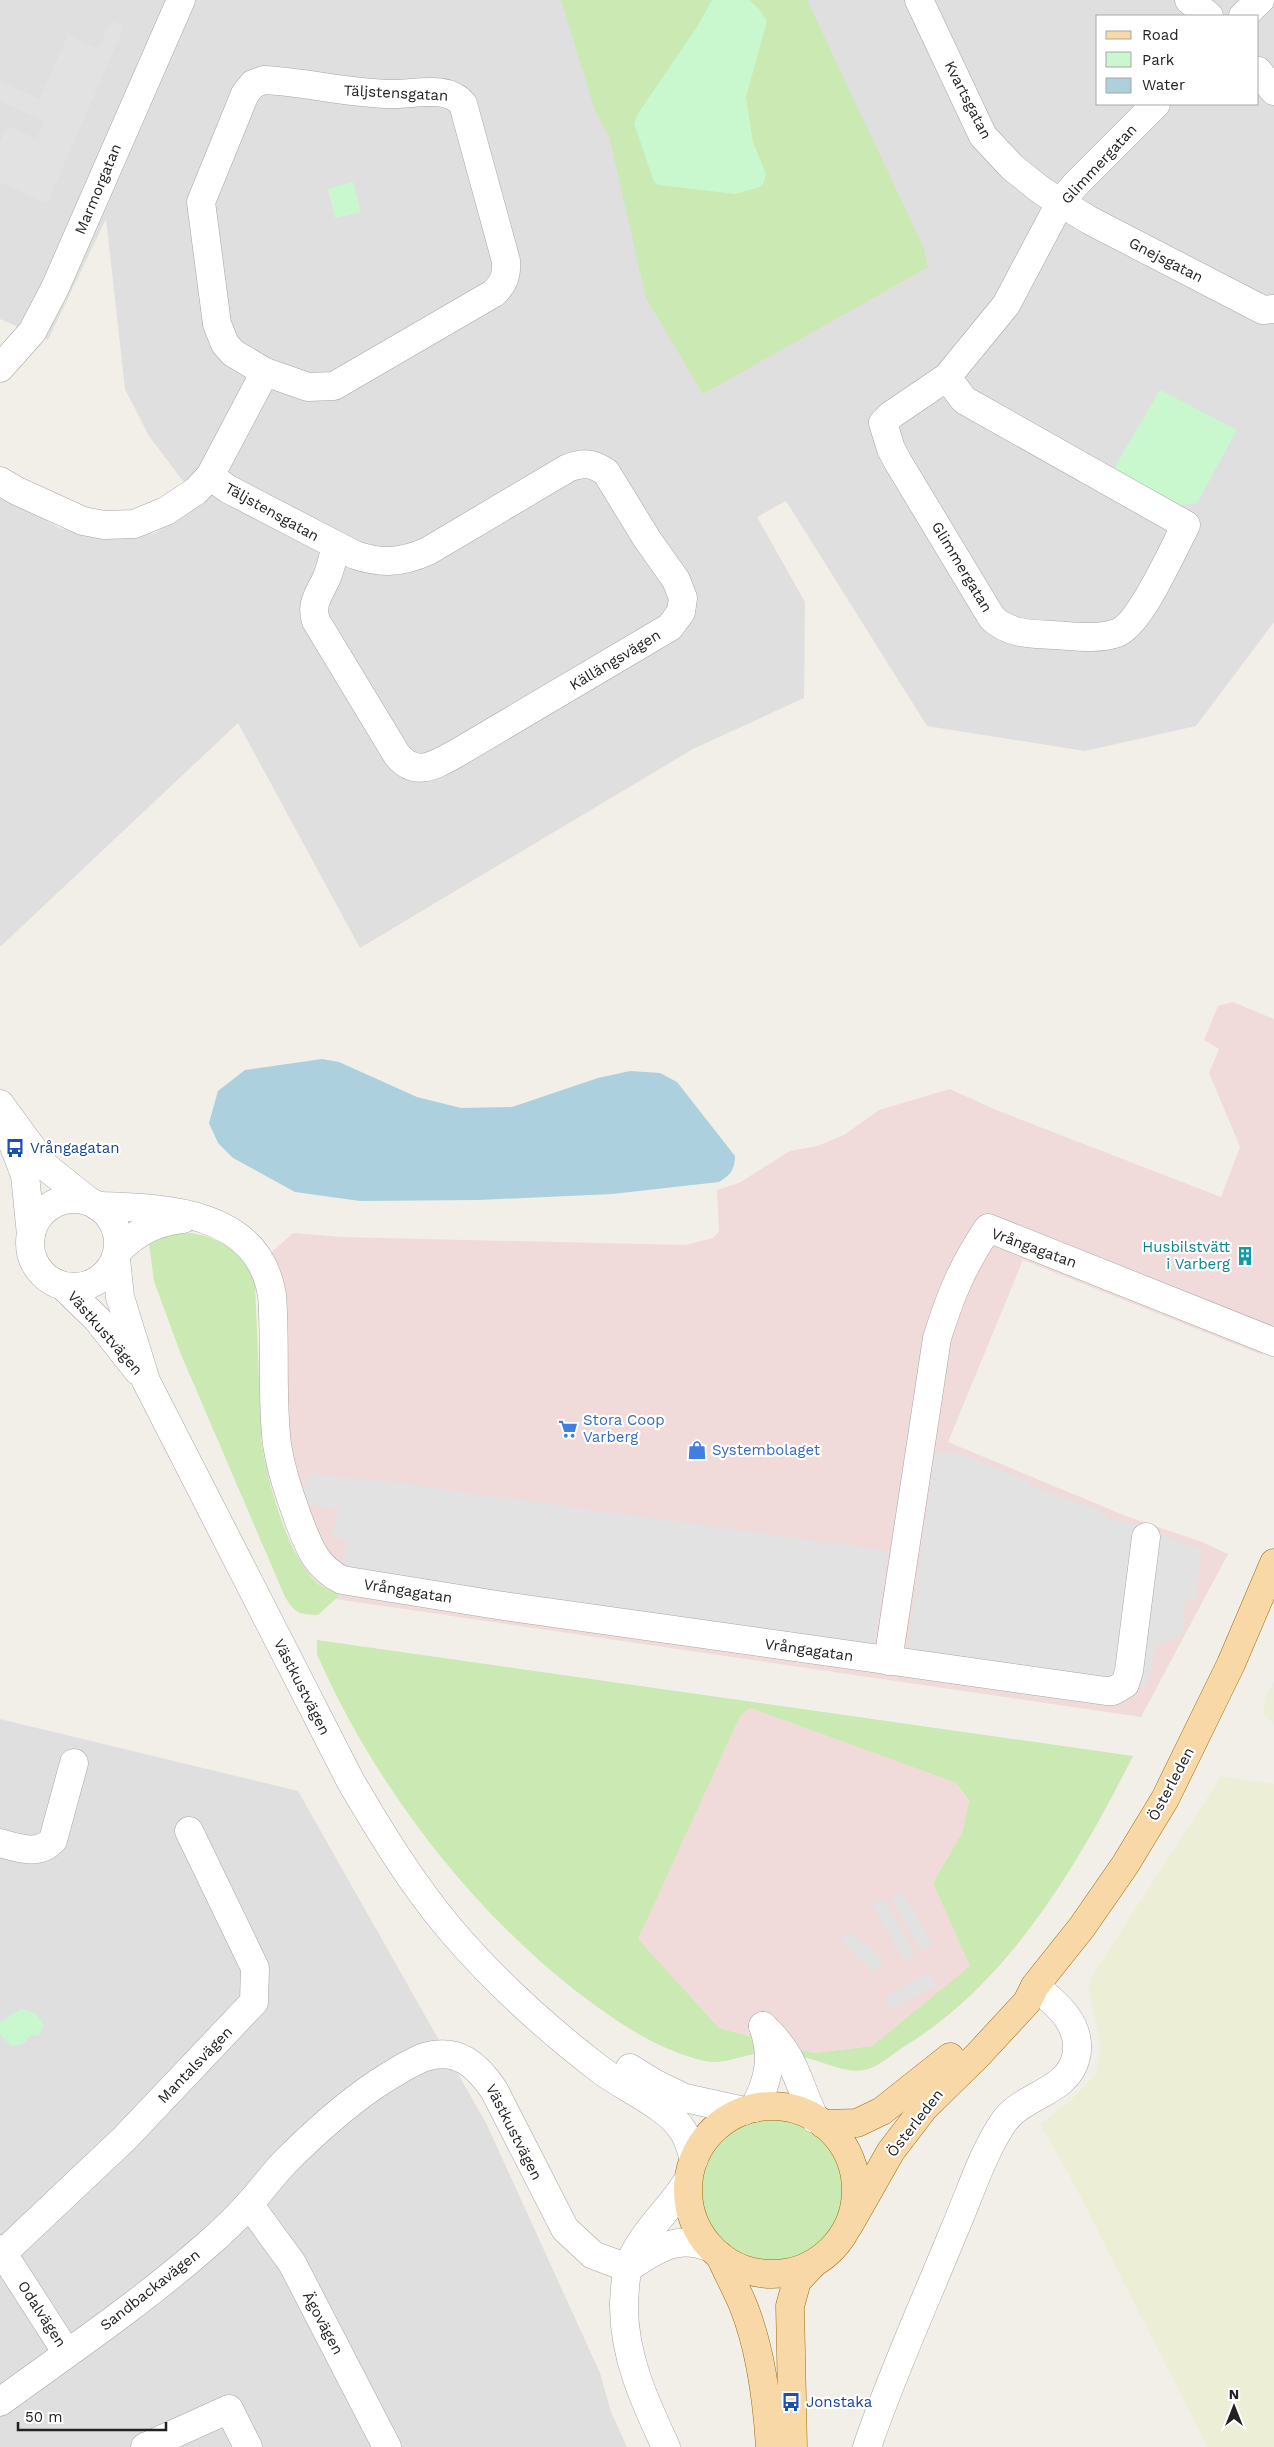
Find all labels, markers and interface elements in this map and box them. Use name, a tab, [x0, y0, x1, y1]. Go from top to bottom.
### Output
legend	[1096, 15, 1259, 105]
text: Road	[1142, 26, 1179, 44]
text: Park	[1142, 51, 1175, 69]
street label: Kvartsgatan	[941, 58, 995, 142]
text: Water	[1142, 76, 1185, 94]
street label: Täljstensgatan	[343, 81, 449, 105]
street label: Glimmergatan	[1057, 120, 1141, 208]
street label: Marmorgatan	[71, 141, 125, 237]
street label: Gnejsgatan	[1126, 234, 1206, 286]
street label: Täljstensgatan	[222, 479, 322, 545]
street label: Glimmergatan	[928, 518, 996, 616]
street label: Källängsvägen	[566, 626, 664, 694]
bus stop icon: Vrångagatan	[4, 1137, 26, 1159]
place label: Vrångagatan	[30, 1139, 120, 1157]
street label: Vrångagatan	[989, 1224, 1079, 1272]
place label: Husbilstvätt i Varberg	[1142, 1238, 1231, 1273]
building icon: Husbilstvätt i Varberg	[1234, 1245, 1256, 1267]
street label: Västkustvägen	[64, 1287, 146, 1379]
place label: Stora Coop Varberg	[583, 1411, 665, 1446]
supermarket icon: Stora Coop Varberg	[557, 1418, 579, 1440]
shop icon: Systembolaget	[686, 1439, 708, 1461]
place label: Systembolaget	[712, 1441, 821, 1459]
street label: Vrångagatan	[362, 1575, 454, 1607]
street label: Vrångagatan	[763, 1635, 855, 1665]
street label: Västkustvägen	[270, 1636, 334, 1738]
street label: Österleden	[1144, 1744, 1198, 1824]
street label: Mantalsvägen	[154, 2023, 236, 2107]
street label: Västkustvägen	[482, 2081, 546, 2183]
street label: Österleden	[883, 2086, 947, 2160]
street label: Sandbackavägen	[97, 2245, 203, 2335]
street label: Odalvägen	[14, 2277, 70, 2351]
street label: Ägovägen	[299, 2288, 347, 2358]
north arrow	[1209, 2382, 1259, 2432]
text: N	[1229, 2386, 1239, 2402]
bus stop icon: Jonstaka	[780, 2391, 802, 2413]
place label: Jonstaka	[806, 2393, 873, 2411]
scale bar	[18, 2400, 165, 2432]
text: 50 m	[25, 2408, 62, 2426]

